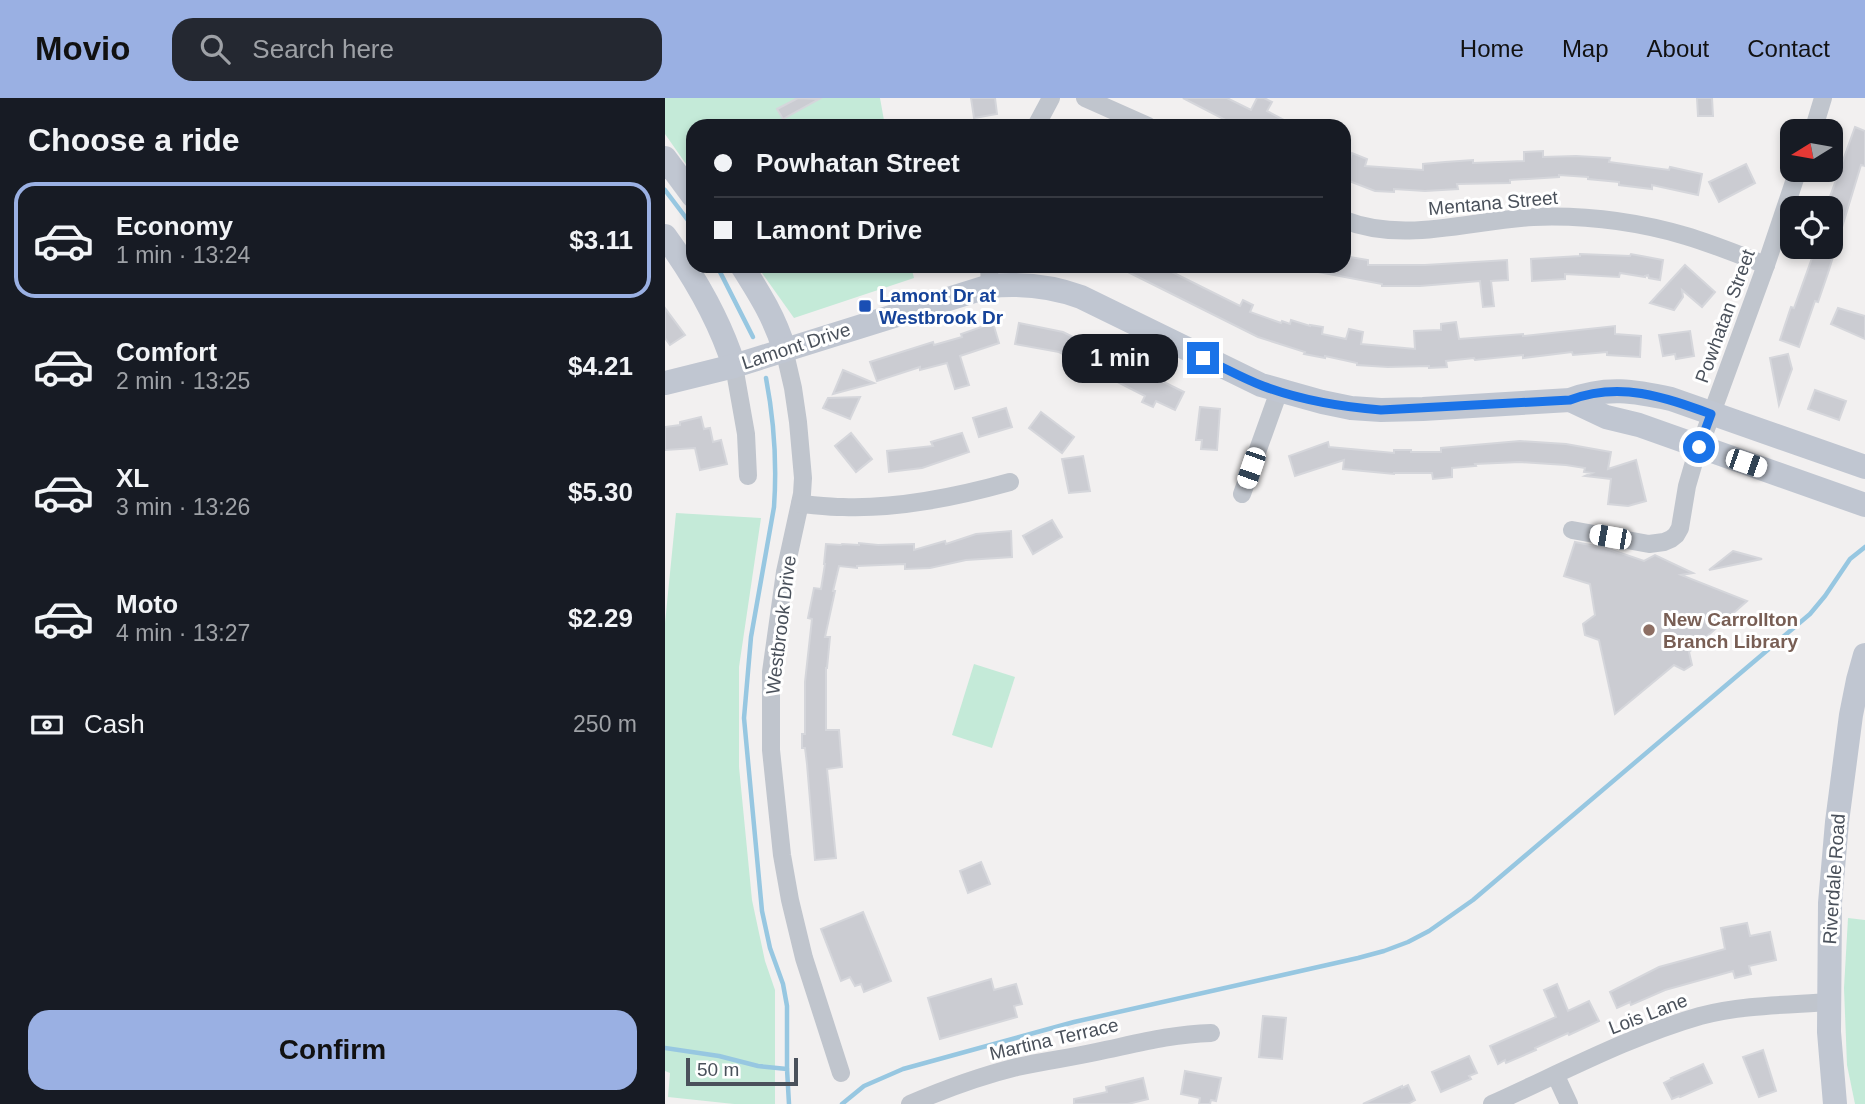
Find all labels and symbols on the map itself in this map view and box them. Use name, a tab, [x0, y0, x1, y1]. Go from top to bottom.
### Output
north arrow	[1780, 119, 1843, 182]
street label: Mentana Street	[1427, 187, 1559, 219]
street label: Powhatan Street	[1691, 246, 1759, 386]
place label: Lamont Dr at Westbrook Dr	[879, 285, 1004, 328]
marker: Lamont Dr at Westbrook Dr	[857, 298, 873, 314]
street label: Lamont Drive	[739, 319, 853, 373]
callout: 1 min	[1063, 334, 1179, 382]
route end	[1187, 342, 1219, 374]
route start	[1683, 431, 1715, 463]
car	[1235, 445, 1268, 491]
car	[1723, 446, 1770, 480]
car	[1588, 523, 1633, 551]
street label: Westbrook Drive	[762, 554, 800, 696]
place label: New Carrollton Branch Library	[1663, 609, 1799, 652]
marker: New Carrollton Branch Library	[1641, 622, 1657, 638]
street label: Riverdale Road	[1819, 813, 1849, 945]
street label: Lois Lane	[1606, 989, 1690, 1039]
street label: Martina Terrace	[987, 1014, 1121, 1064]
scale bar	[686, 1055, 798, 1087]

